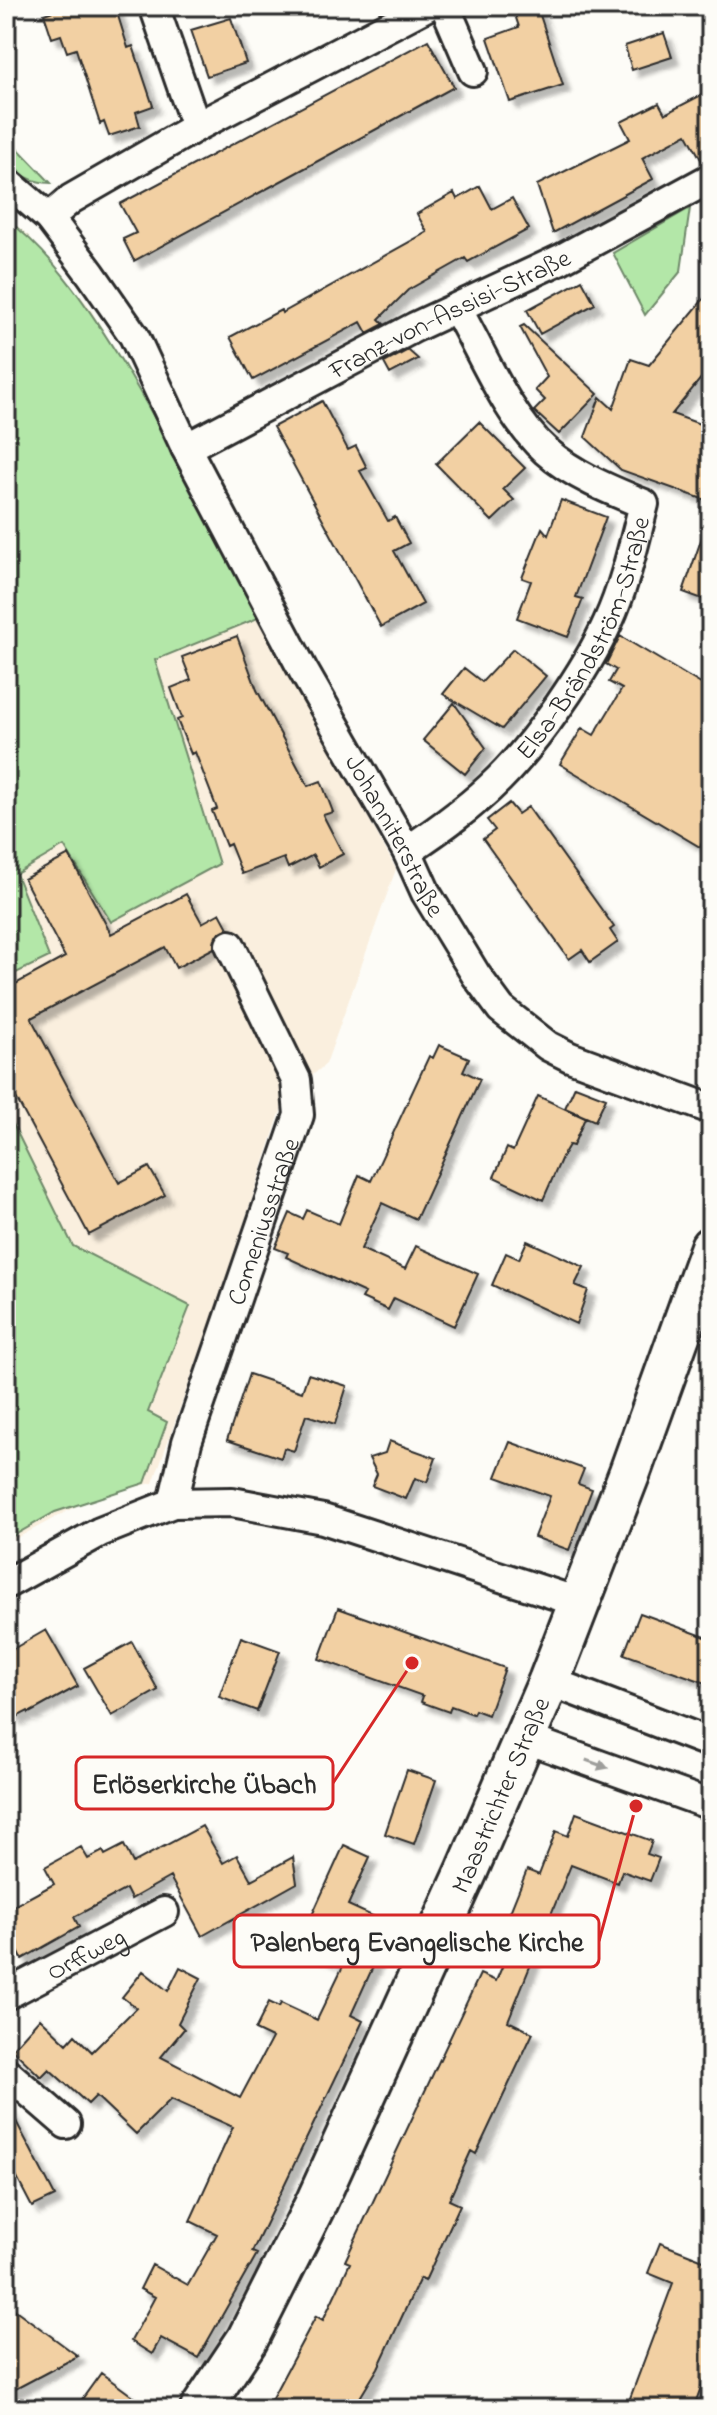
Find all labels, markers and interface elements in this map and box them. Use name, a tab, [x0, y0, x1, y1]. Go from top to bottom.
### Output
street label: Franz-von-Assisi-Straße	[323, 241, 579, 391]
street label: Elsa-Brändström-Straße	[508, 513, 662, 769]
street label: Johanniterstraße	[333, 748, 453, 926]
street label: Comeniusstraße	[219, 1133, 312, 1311]
street label: Maastrichter Straße	[443, 1692, 562, 1900]
callout: Erlöserkirche Übach	[76, 1757, 333, 1809]
one-way arrow	[585, 1758, 609, 1771]
text: Erlöserkirche Übach	[92, 1766, 316, 1807]
callout: Palenberg Evangelische Kirche	[234, 1915, 599, 1967]
street label: Orffweg	[41, 1919, 133, 1992]
text: Palenberg Evangelische Kirche	[250, 1924, 585, 1966]

